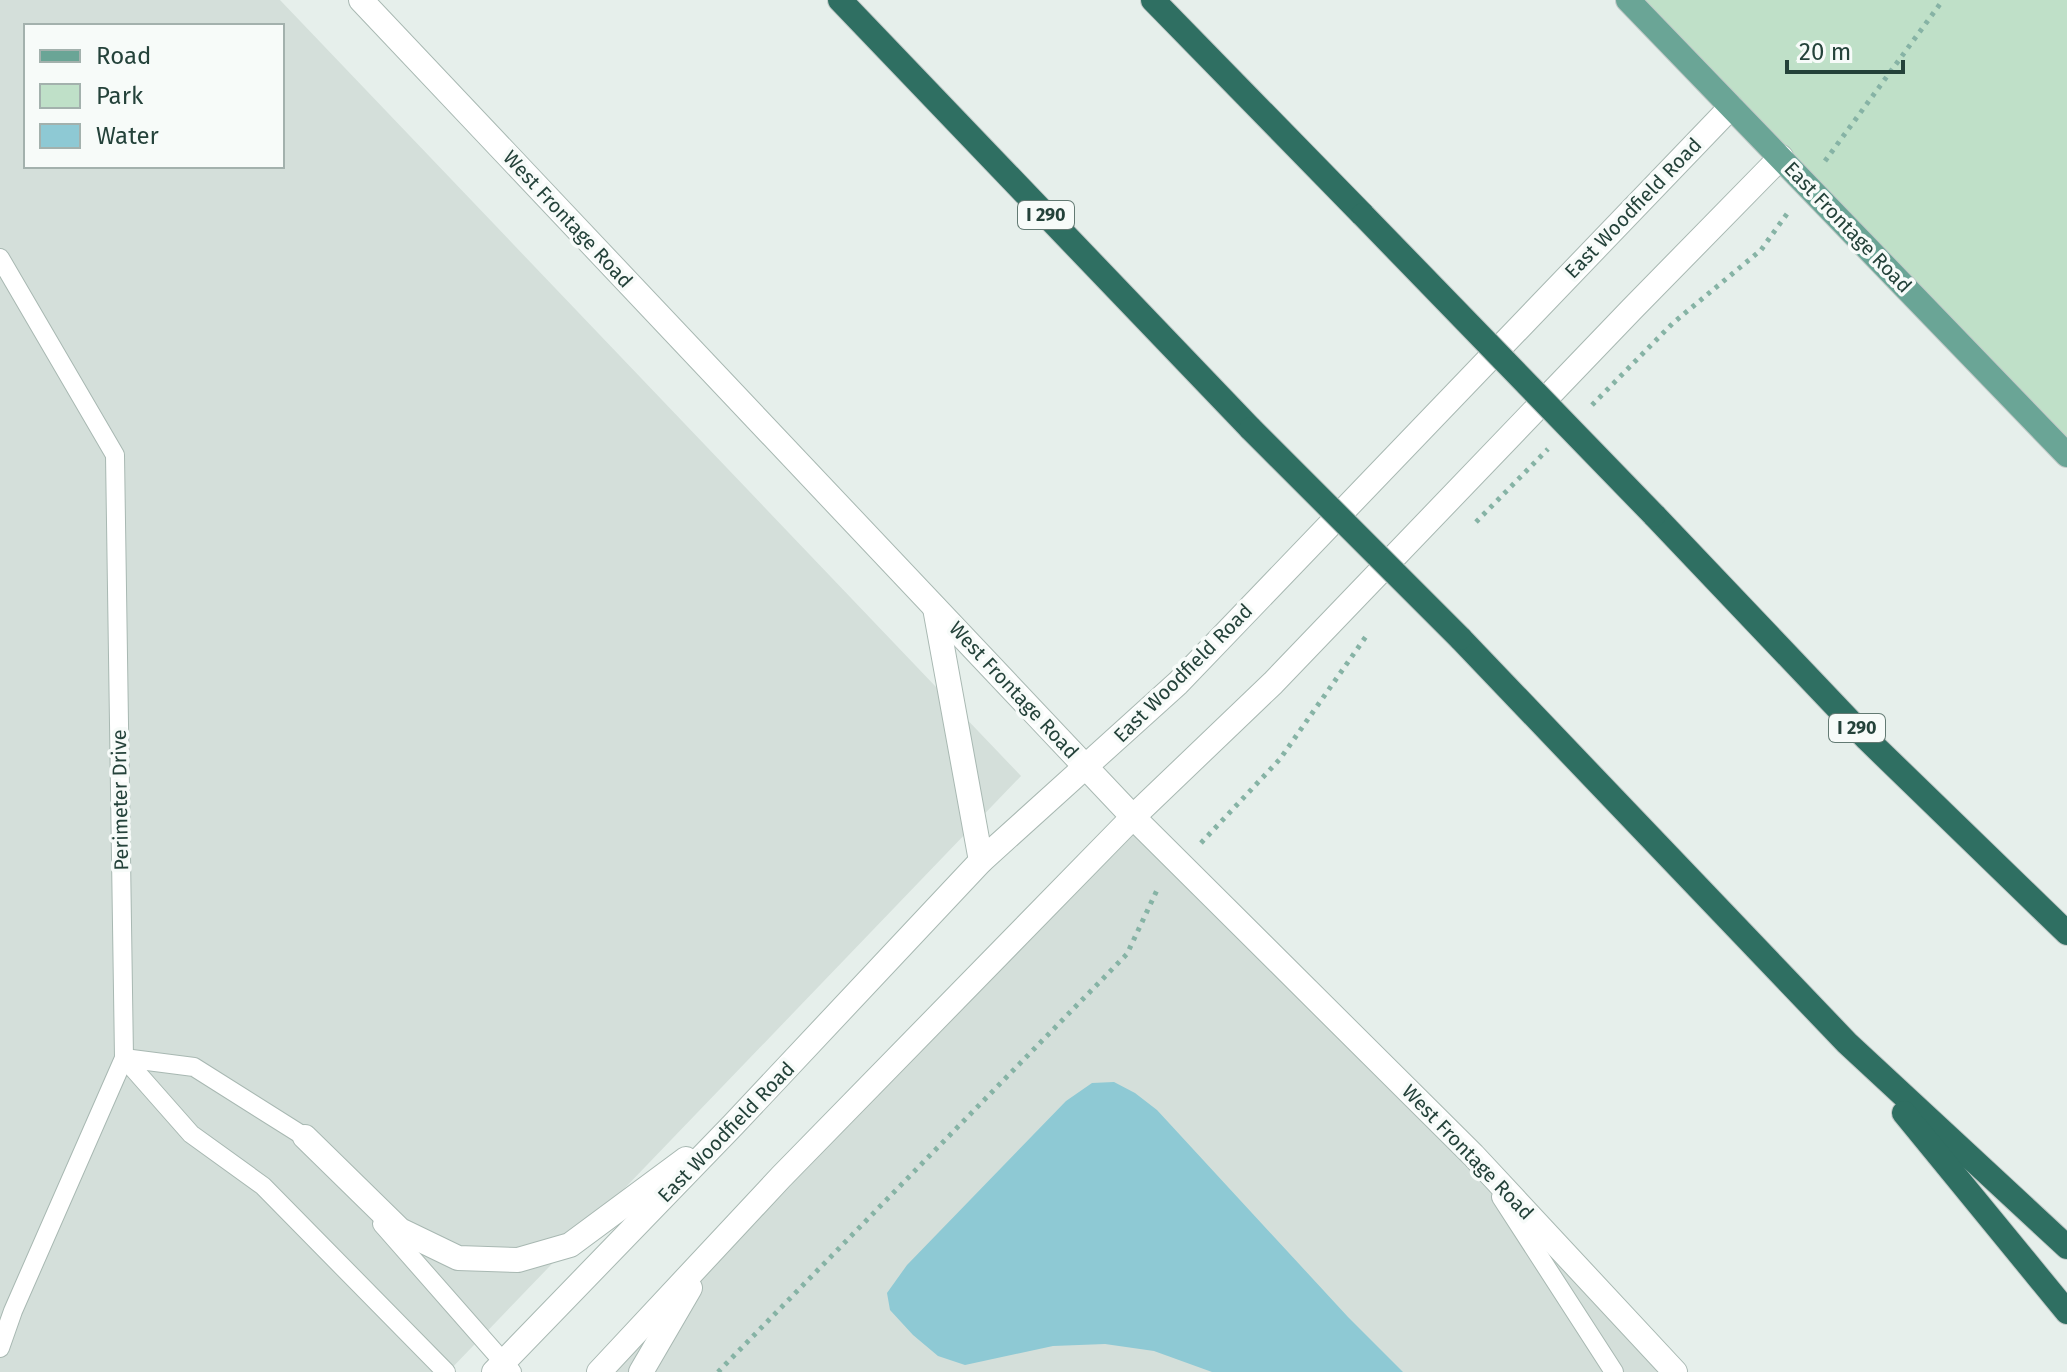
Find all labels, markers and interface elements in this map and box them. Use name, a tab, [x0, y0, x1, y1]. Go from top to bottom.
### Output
legend	[24, 24, 284, 168]
scale bar	[1787, 24, 1903, 74]
text: 20 m	[1799, 38, 1851, 66]
text: Road	[96, 42, 151, 70]
text: Park	[96, 82, 144, 110]
text: Water	[96, 122, 160, 150]
street label: East Woodfield Road	[1560, 133, 1706, 283]
street label: West Frontage Road	[498, 145, 638, 293]
street label: East Frontage Road	[1779, 157, 1917, 297]
road number: I 290	[1018, 201, 1074, 229]
street label: East Woodfield Road	[1109, 599, 1257, 747]
street label: West Frontage Road	[944, 616, 1084, 764]
road number: I 290	[1829, 714, 1885, 742]
street label: Perimeter Drive	[107, 729, 133, 871]
street label: East Woodfield Road	[653, 1057, 799, 1207]
street label: West Frontage Road	[1397, 1079, 1539, 1225]

